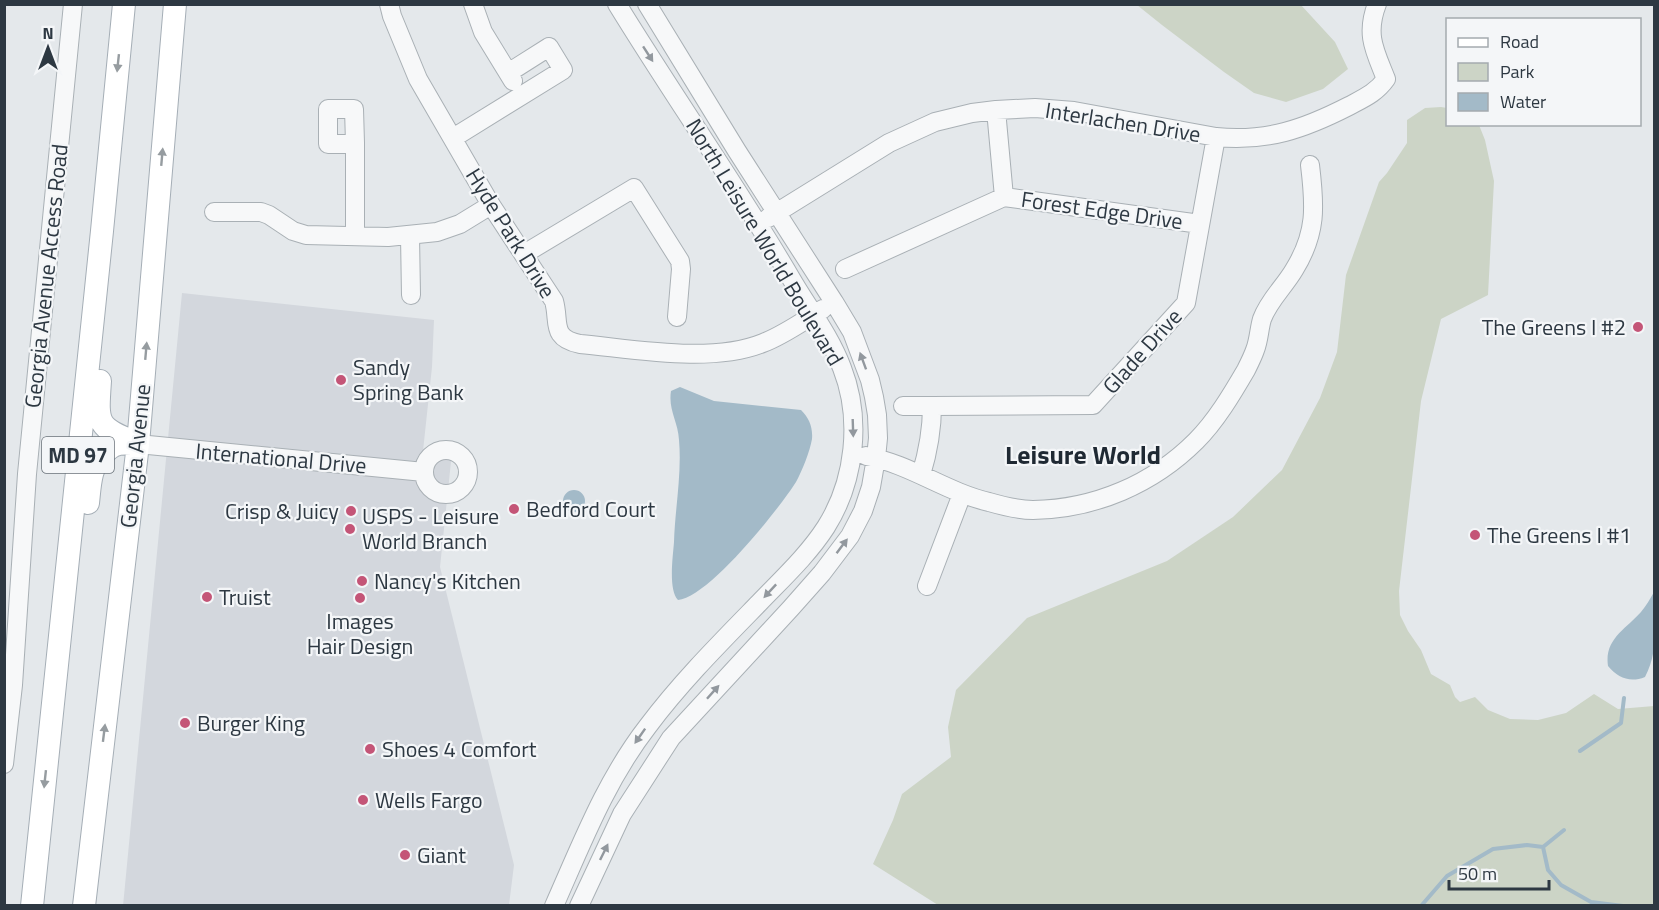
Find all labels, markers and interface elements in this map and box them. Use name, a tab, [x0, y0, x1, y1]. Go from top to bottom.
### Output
north arrow	[18, 18, 78, 78]
legend	[1446, 18, 1641, 126]
text: N	[42, 21, 54, 45]
text: Road	[1500, 28, 1539, 55]
one-way arrow	[642, 46, 654, 62]
one-way arrow	[113, 53, 123, 72]
text: Park	[1500, 58, 1535, 85]
text: Water	[1500, 88, 1546, 115]
street label: Interlachen Drive	[1043, 93, 1203, 151]
street label: North Leisure World Boulevard	[678, 112, 852, 372]
street label: Georgia Avenue Access Road	[15, 142, 77, 410]
one-way arrow	[158, 147, 167, 166]
street label: Hyde Park Drive	[457, 161, 565, 305]
street label: Forest Edge Drive	[1019, 182, 1185, 238]
street label: Glade Drive	[1094, 300, 1190, 402]
place label: The Greens I #2	[1482, 310, 1626, 344]
marker: The Greens I #2	[1631, 320, 1645, 334]
one-way arrow	[141, 342, 151, 361]
place label: Sandy Spring Bank	[353, 350, 464, 409]
one-way arrow	[858, 352, 868, 370]
marker: Sandy Spring Bank	[334, 373, 348, 387]
street label: Georgia Avenue	[111, 382, 159, 530]
one-way arrow	[849, 418, 858, 437]
street label: International Drive	[194, 434, 368, 482]
district label: Leisure World	[1005, 435, 1161, 474]
road number: MD 97	[42, 437, 114, 473]
place label: Bedford Court	[526, 492, 655, 526]
place label: Crisp & Juicy	[225, 494, 339, 528]
place label: USPS - Leisure World Branch	[362, 499, 499, 558]
marker: Bedford Court	[507, 502, 521, 516]
marker: Crisp & Juicy	[344, 504, 358, 518]
place label: The Greens I #1	[1487, 518, 1631, 552]
marker: USPS - Leisure World Branch	[343, 522, 357, 536]
marker: The Greens I #1	[1468, 528, 1482, 542]
one-way arrow	[836, 539, 848, 554]
place label: Nancy's Kitchen	[374, 564, 521, 598]
marker: Nancy's Kitchen	[355, 574, 369, 588]
place label: Truist	[219, 580, 271, 614]
one-way arrow	[763, 584, 777, 599]
marker: Truist	[200, 590, 214, 604]
marker: Images Hair Design	[353, 591, 367, 605]
place label: Images Hair Design	[307, 604, 413, 663]
one-way arrow	[706, 685, 719, 700]
place label: Burger King	[197, 706, 305, 740]
marker: Burger King	[178, 716, 192, 730]
one-way arrow	[99, 723, 109, 742]
one-way arrow	[634, 728, 646, 744]
place label: Shoes 4 Comfort	[382, 732, 537, 766]
marker: Shoes 4 Comfort	[363, 742, 377, 756]
one-way arrow	[40, 770, 50, 789]
place label: Wells Fargo	[375, 783, 483, 817]
marker: Wells Fargo	[356, 793, 370, 807]
place label: Giant	[417, 838, 466, 872]
one-way arrow	[599, 844, 608, 861]
marker: Giant	[398, 848, 412, 862]
scale bar	[1449, 853, 1550, 891]
text: 50 m	[1458, 860, 1497, 887]

